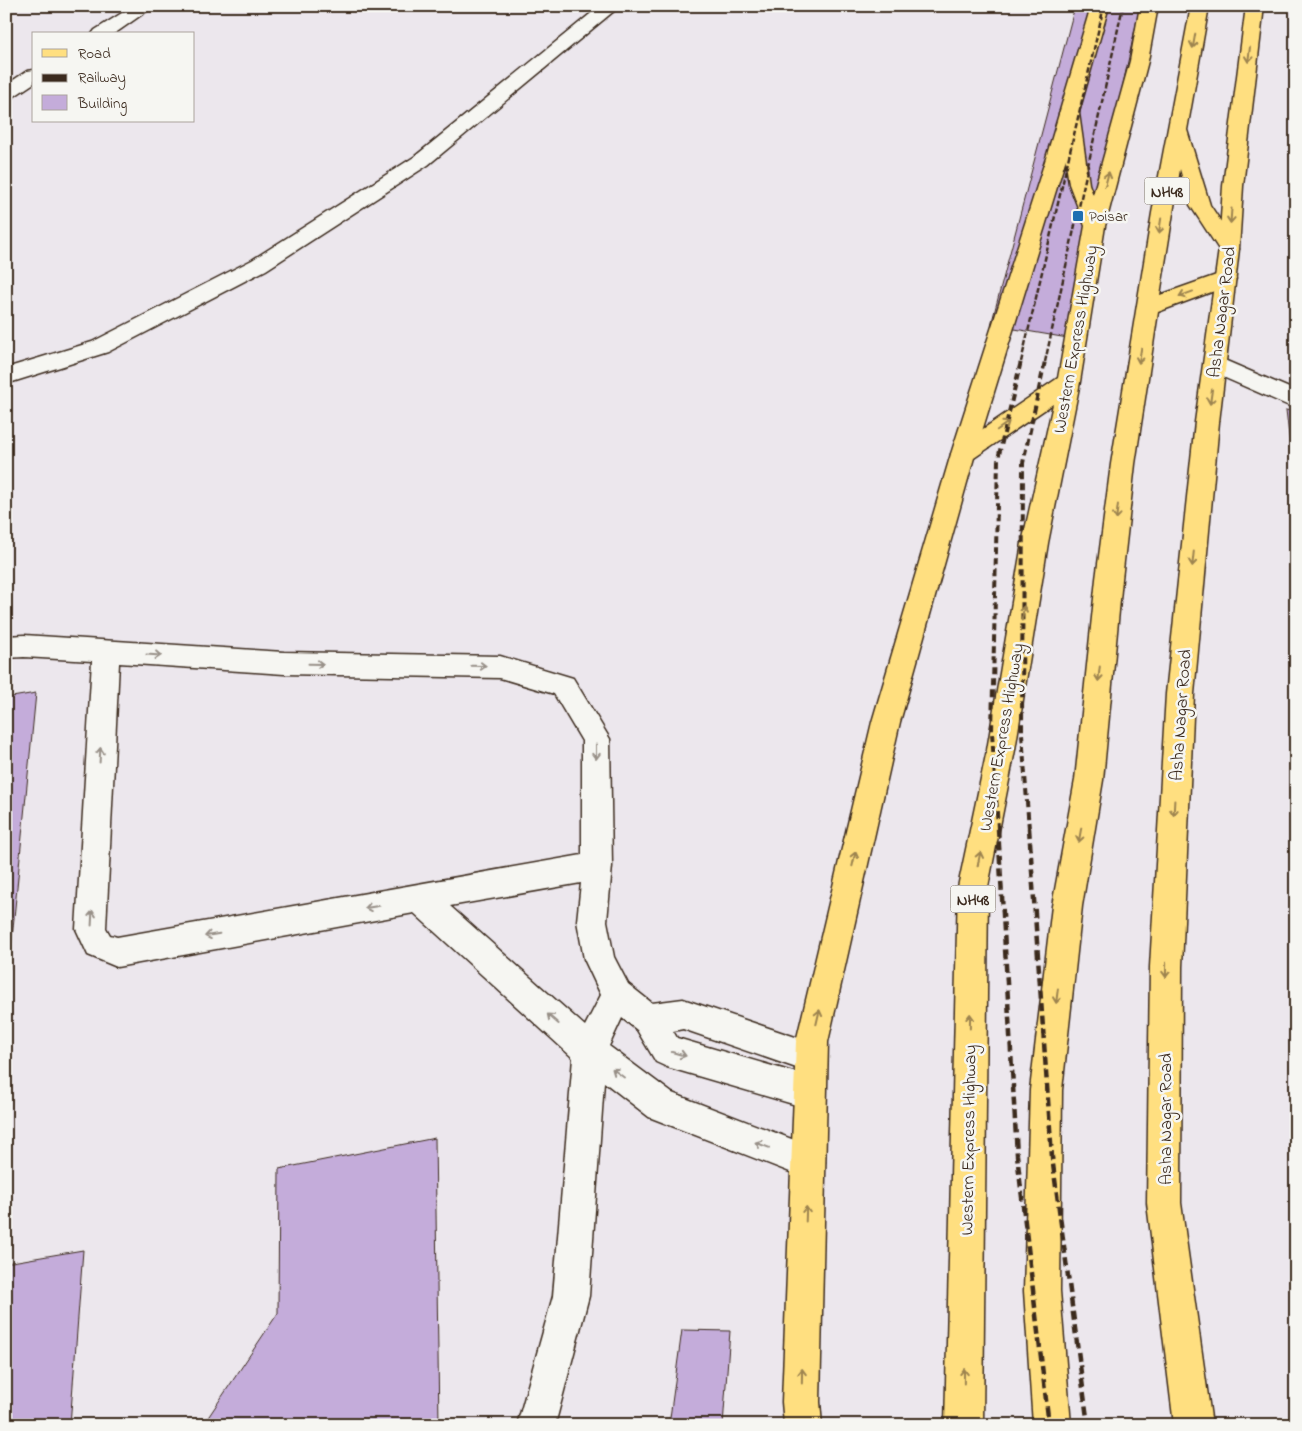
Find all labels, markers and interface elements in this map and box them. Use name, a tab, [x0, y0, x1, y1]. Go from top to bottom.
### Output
legend	[32, 32, 195, 122]
one-way arrow	[1189, 32, 1199, 48]
text: Road	[78, 43, 111, 65]
one-way arrow	[1244, 46, 1254, 62]
text: Railway	[78, 67, 126, 90]
text: Building	[77, 93, 127, 116]
one-way arrow	[1103, 171, 1112, 187]
road number: NH48	[1144, 178, 1190, 205]
place label: Poisar	[1089, 206, 1128, 228]
one-way arrow	[1227, 208, 1236, 224]
marker: Poisar	[1071, 209, 1085, 223]
one-way arrow	[1155, 218, 1165, 234]
street label: Western Express Highway	[1048, 243, 1107, 436]
street label: Asha Nagar Road	[1202, 245, 1245, 379]
one-way arrow	[1179, 290, 1195, 299]
one-way arrow	[1134, 348, 1144, 364]
one-way arrow	[1205, 389, 1215, 405]
one-way arrow	[996, 421, 1010, 431]
one-way arrow	[1112, 504, 1122, 520]
one-way arrow	[1188, 550, 1198, 566]
one-way arrow	[1019, 606, 1029, 622]
street label: Western Express Highway	[974, 641, 1033, 834]
street label: Asha Nagar Road	[1164, 648, 1201, 782]
one-way arrow	[146, 650, 162, 659]
one-way arrow	[308, 659, 324, 668]
one-way arrow	[471, 662, 487, 671]
one-way arrow	[1095, 666, 1104, 682]
one-way arrow	[591, 744, 601, 760]
one-way arrow	[96, 748, 105, 764]
one-way arrow	[1169, 800, 1179, 816]
one-way arrow	[1074, 827, 1084, 843]
one-way arrow	[850, 851, 859, 867]
one-way arrow	[975, 852, 984, 868]
road number: NH48	[950, 886, 996, 912]
one-way arrow	[364, 903, 380, 913]
one-way arrow	[87, 910, 96, 926]
one-way arrow	[204, 931, 220, 941]
one-way arrow	[1162, 962, 1171, 978]
one-way arrow	[1052, 988, 1062, 1004]
one-way arrow	[814, 1009, 823, 1025]
one-way arrow	[965, 1013, 975, 1030]
one-way arrow	[546, 1014, 559, 1025]
street label: Western Express Highway	[955, 1045, 986, 1236]
one-way arrow	[670, 1050, 686, 1060]
street label: Asha Nagar Road	[1154, 1053, 1181, 1185]
one-way arrow	[612, 1067, 625, 1078]
one-way arrow	[755, 1139, 770, 1149]
one-way arrow	[801, 1206, 811, 1222]
one-way arrow	[797, 1368, 806, 1384]
one-way arrow	[959, 1368, 969, 1384]

